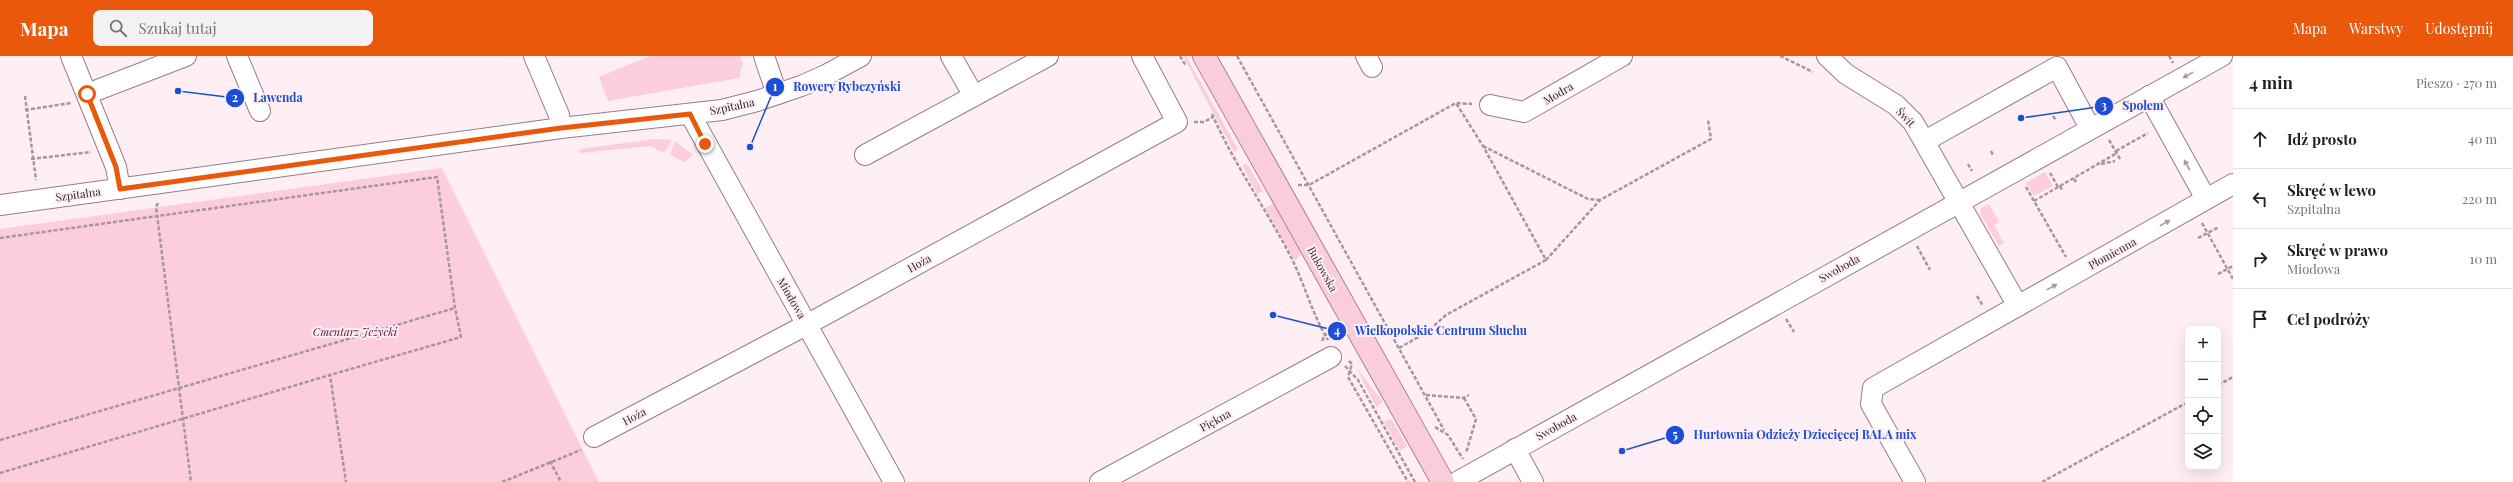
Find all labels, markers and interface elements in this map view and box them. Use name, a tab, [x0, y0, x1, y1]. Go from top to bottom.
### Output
search box	[93, 10, 373, 46]
text: Mapa	[20, 15, 69, 41]
icon: search	[107, 17, 129, 39]
text: Szukaj tutaj	[139, 18, 216, 38]
text: Mapa	[2293, 19, 2327, 38]
text: Warstwy	[2349, 19, 2403, 38]
text: Udostępnij	[2425, 19, 2493, 38]
one-way arrow	[2182, 71, 2194, 78]
text: 4 min	[2249, 71, 2293, 93]
text: Pieszo · 270 m	[2416, 74, 2497, 91]
callout: Rowery Rybczyński	[765, 75, 909, 99]
text: 1	[773, 78, 778, 94]
text: Rowery Rybczyński	[793, 78, 901, 94]
street label: Modra	[1540, 78, 1576, 108]
route start	[78, 85, 96, 103]
callout: Lawenda	[225, 86, 310, 110]
text: 2	[232, 89, 238, 105]
text: Lawenda	[253, 89, 303, 105]
street label: Szpitalna	[708, 94, 756, 118]
callout: Społem	[2094, 94, 2172, 118]
text: 3	[2101, 97, 2107, 113]
text: Społem	[2122, 97, 2164, 113]
street label: Świt	[1893, 104, 1919, 130]
icon: ahead	[2249, 128, 2271, 150]
text: Idź prosto	[2287, 129, 2357, 149]
text: 40 m	[2468, 130, 2497, 147]
route end	[696, 135, 714, 153]
one-way arrow	[2184, 159, 2191, 171]
text: Skręć w lewo	[2287, 180, 2376, 200]
street label: Szpitalna	[54, 183, 102, 205]
icon: left	[2249, 188, 2271, 210]
text: 220 m	[2462, 190, 2497, 207]
text: Szpitalna	[2287, 200, 2341, 217]
one-way arrow	[2159, 220, 2171, 226]
street label: Płomienna	[2085, 233, 2139, 272]
text: Skręć w prawo	[2287, 240, 2388, 260]
street label: Bukowska	[1304, 244, 1342, 295]
icon: right	[2249, 248, 2271, 270]
street label: Hoża	[904, 250, 934, 276]
street label: Swoboda	[1816, 250, 1863, 285]
text: 10 m	[2470, 250, 2497, 267]
text: Miodowa	[2287, 260, 2340, 277]
street label: Miodowa	[774, 275, 810, 322]
one-way arrow	[2046, 283, 2058, 290]
icon: arrive	[2249, 308, 2271, 330]
text: Cel podróży	[2287, 309, 2370, 329]
callout: Wielkopolskie Centrum Słuchu	[1327, 319, 1535, 343]
text: 4	[1334, 322, 1340, 338]
text: Wielkopolskie Centrum Słuchu	[1354, 322, 1528, 338]
park label: Cmentarz Jeżycki	[313, 324, 398, 339]
map controls	[2185, 326, 2221, 470]
button: +	[2185, 326, 2221, 362]
button: −	[2185, 362, 2221, 398]
button: locate	[2185, 398, 2221, 434]
street label: Hoża	[619, 403, 649, 428]
street label: Piękna	[1197, 405, 1234, 435]
street label: Swoboda	[1533, 408, 1580, 443]
callout: Hurtownia Odzieży Dziecięcej BALA mix	[1665, 423, 1925, 447]
text: 5	[1672, 426, 1678, 442]
text: Hurtownia Odzieży Dziecięcej BALA mix	[1693, 426, 1917, 442]
button: layers	[2185, 434, 2221, 470]

